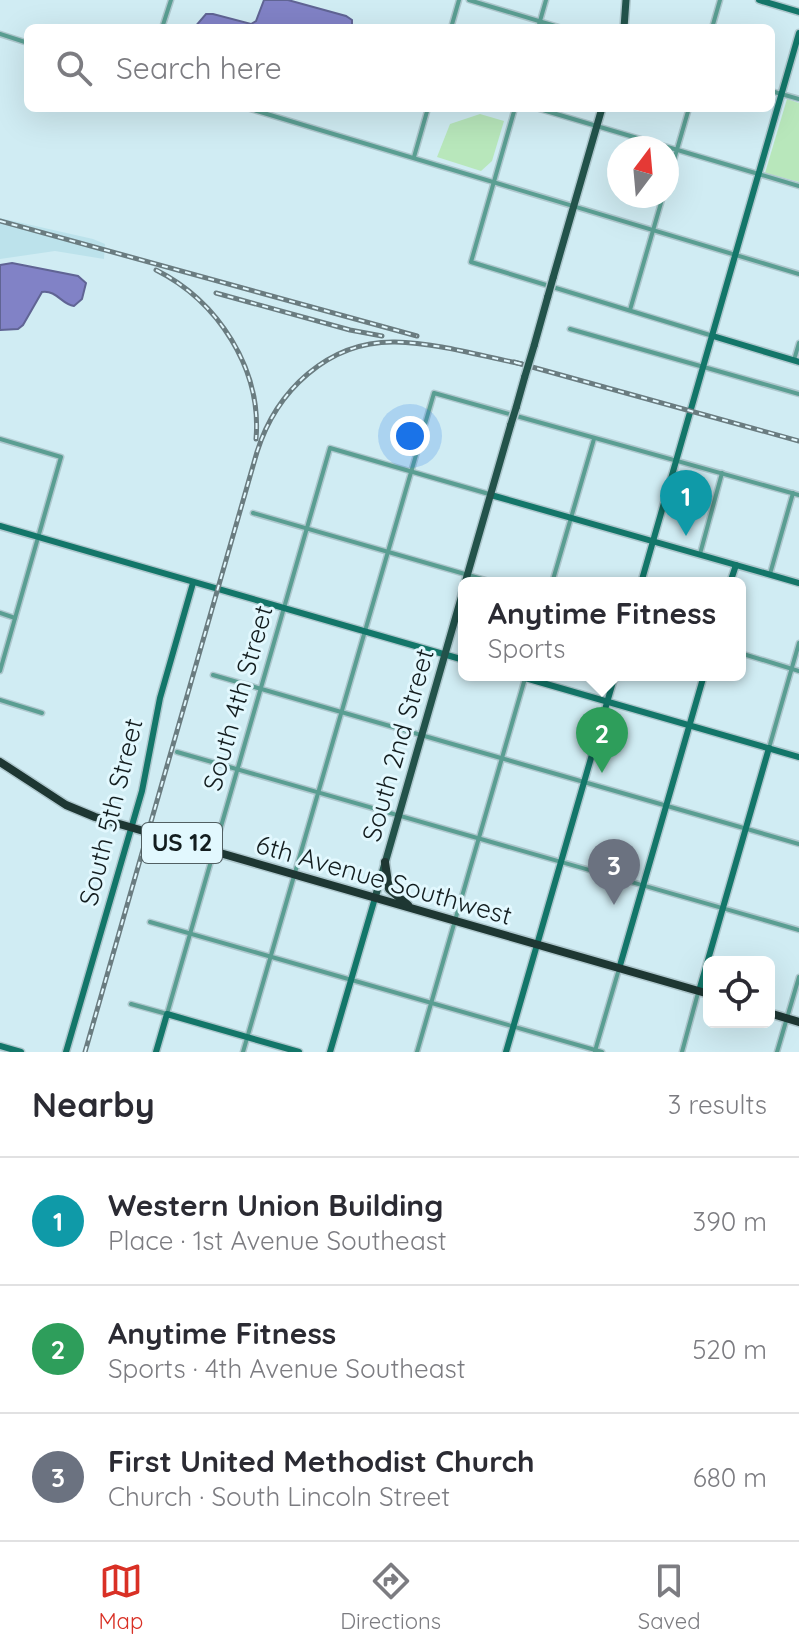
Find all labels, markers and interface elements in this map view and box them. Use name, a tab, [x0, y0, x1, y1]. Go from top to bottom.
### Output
search box	[24, 24, 775, 112]
icon: search	[52, 46, 96, 90]
text: Search here	[116, 49, 282, 87]
north arrow	[607, 136, 679, 208]
your location	[390, 416, 430, 456]
pin: 1	[660, 470, 712, 536]
popup	[458, 577, 746, 681]
text: Anytime Fitness	[488, 594, 716, 632]
street label: South 4th Street	[195, 601, 280, 794]
text: Sports	[488, 632, 565, 665]
street label: South 2nd Street	[354, 645, 441, 845]
pin: 2	[576, 707, 628, 773]
street label: South 5th Street	[71, 715, 150, 909]
road number: US 12	[142, 823, 222, 863]
street label: 6th Avenue Southwest	[252, 827, 516, 932]
pin: 3	[588, 839, 640, 905]
map controls	[703, 956, 775, 1028]
button: locate	[703, 956, 775, 1028]
text: Nearby	[32, 1083, 155, 1126]
text: 3 results	[668, 1088, 767, 1121]
text: Western Union Building	[108, 1186, 443, 1224]
text: 1	[53, 1205, 63, 1238]
text: 390 m	[693, 1205, 767, 1238]
text: Place · 1st Avenue Southeast	[108, 1224, 447, 1257]
text: Anytime Fitness	[108, 1314, 336, 1352]
text: 2	[51, 1333, 65, 1366]
text: 520 m	[692, 1333, 767, 1366]
text: Sports · 4th Avenue Southeast	[108, 1352, 466, 1385]
text: First United Methodist Church	[108, 1442, 535, 1480]
text: 3	[51, 1461, 65, 1494]
text: 680 m	[693, 1461, 767, 1494]
text: Church · South Lincoln Street	[108, 1480, 450, 1513]
tab: Map	[98, 1559, 143, 1635]
tab: Directions	[340, 1559, 441, 1635]
tab: Saved	[638, 1559, 701, 1635]

